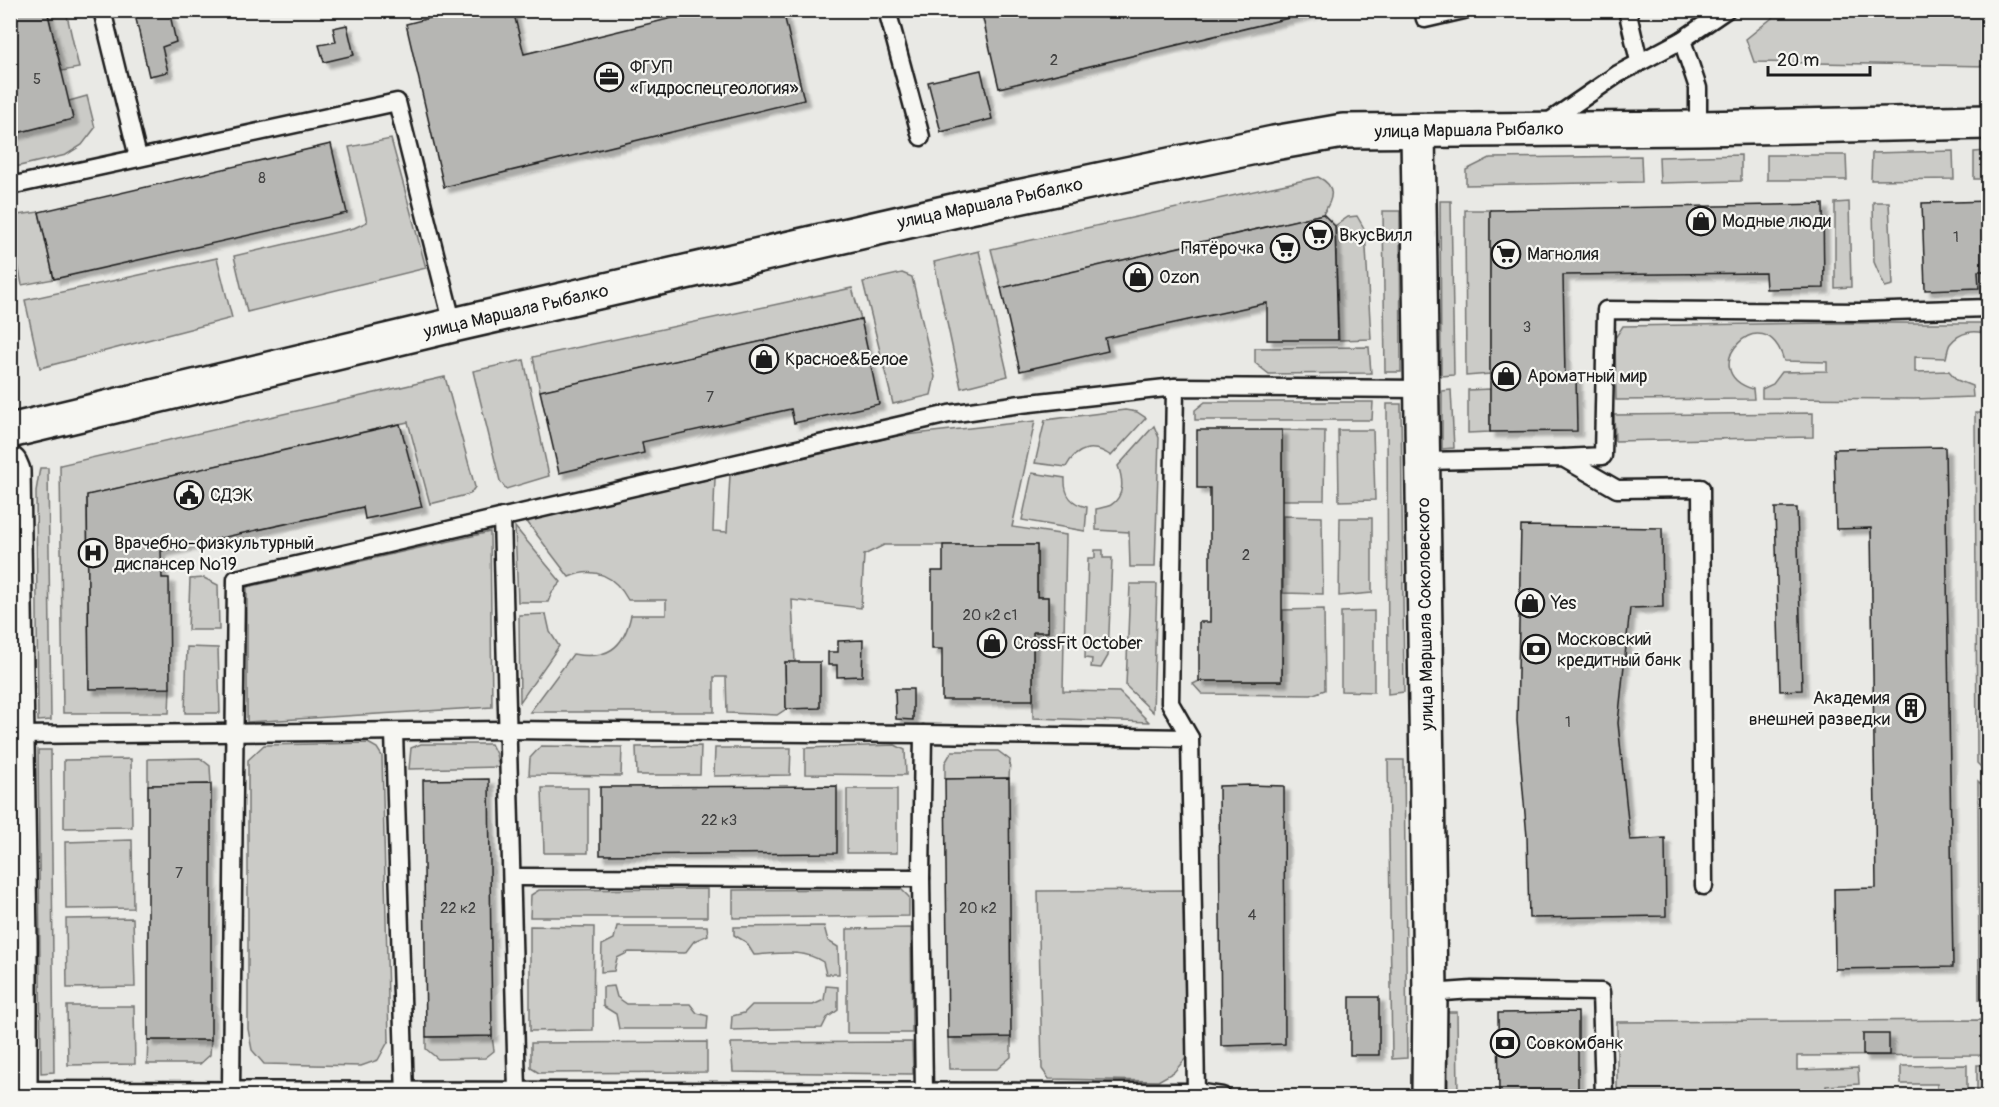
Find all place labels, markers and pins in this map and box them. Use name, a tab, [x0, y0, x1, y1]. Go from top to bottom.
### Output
place label: ФГУП «Гидроспецгеология»	[630, 56, 799, 100]
office icon: ФГУП «Гидроспецгеология»	[593, 61, 625, 93]
shop icon: Модные люди	[1685, 205, 1717, 237]
place label: Модные люди	[1722, 210, 1831, 233]
supermarket icon: ВкусВилл	[1302, 219, 1334, 251]
place label: ВкусВилл	[1339, 224, 1412, 247]
supermarket icon: Пятёрочка	[1269, 232, 1301, 264]
place label: Пятёрочка	[1181, 237, 1264, 260]
supermarket icon: Магнолия	[1490, 238, 1522, 270]
place label: Магнолия	[1527, 243, 1599, 266]
shop icon: Ozon	[1122, 261, 1154, 293]
place label: Ozon	[1159, 266, 1199, 289]
shop icon: Красное&Белое	[748, 343, 780, 375]
place label: Красное&Белое	[785, 348, 908, 371]
shop icon: Ароматный мир	[1490, 360, 1522, 392]
place label: Ароматный мир	[1527, 365, 1648, 388]
public building icon: СДЭК	[173, 479, 205, 511]
place label: СДЭК	[210, 484, 253, 507]
place label: Врачебно-физкультурный диспансер №19	[114, 532, 314, 576]
hospital icon: Врачебно-физкультурный диспансер №19	[77, 537, 109, 569]
shop icon: Yes	[1514, 587, 1546, 619]
place label: Yes	[1550, 592, 1576, 615]
shop icon: CrossFit October	[976, 627, 1008, 659]
place label: Московский кредитный банк	[1557, 628, 1682, 672]
place label: CrossFit October	[1013, 632, 1143, 655]
bank icon: Московский кредитный банк	[1520, 633, 1552, 665]
place label: Академия внешней разведки	[1749, 687, 1890, 731]
building icon: Академия внешней разведки	[1895, 692, 1927, 724]
bank icon: Совкомбанк	[1489, 1027, 1521, 1059]
place label: Совкомбанк	[1526, 1032, 1623, 1055]

